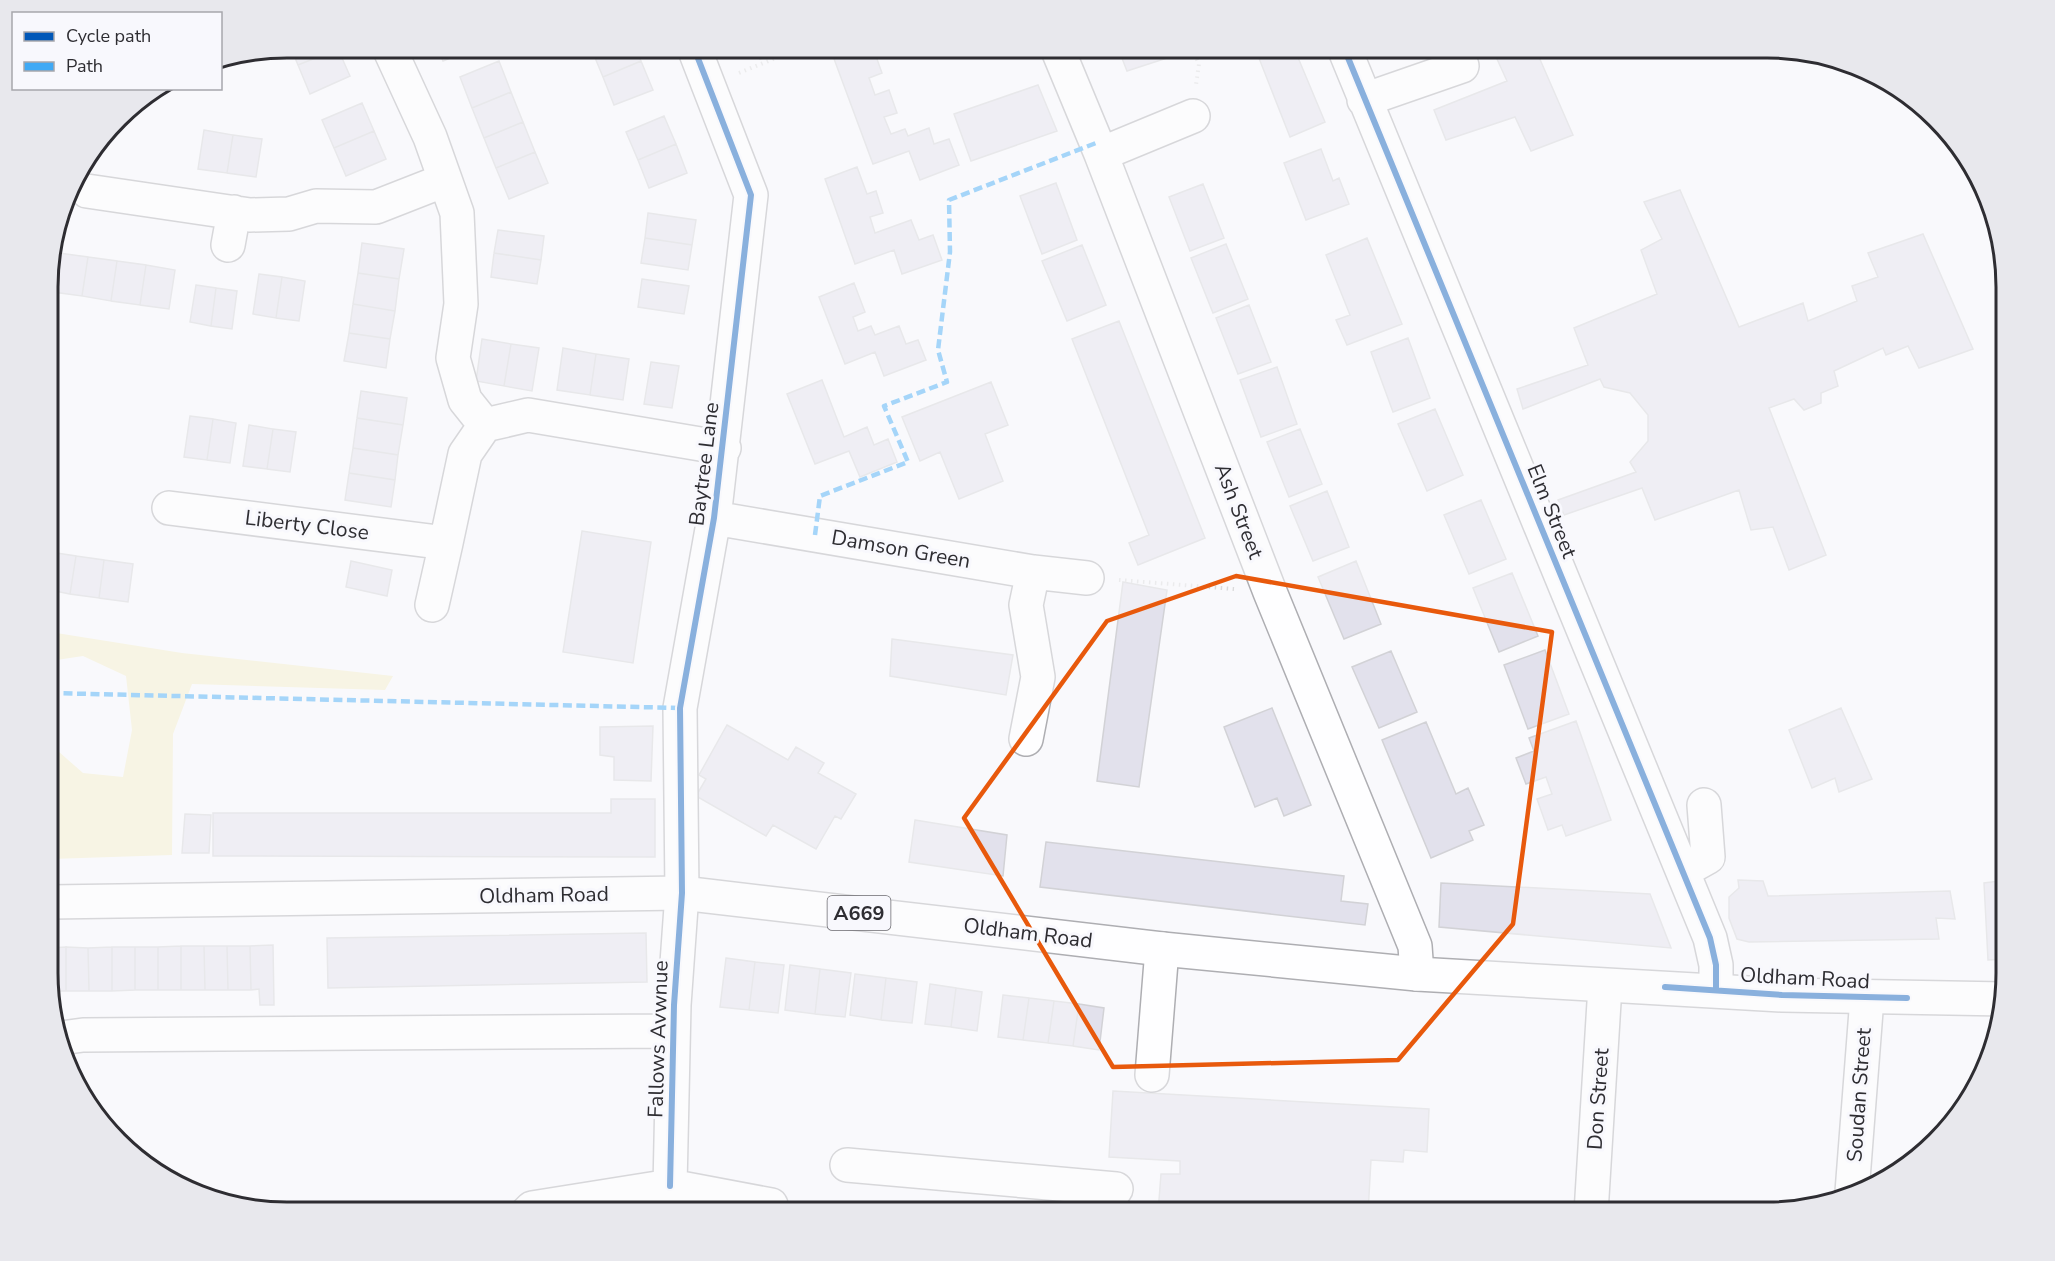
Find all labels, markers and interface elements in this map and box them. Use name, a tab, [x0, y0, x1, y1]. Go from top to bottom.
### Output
legend	[12, 12, 222, 90]
text: Cycle path	[66, 24, 151, 48]
text: Path	[66, 54, 103, 78]
street label: Baytree Lane	[683, 401, 725, 527]
street label: Ash Street	[1208, 459, 1270, 563]
street label: Elm Street	[1520, 460, 1584, 563]
street label: Liberty Close	[243, 504, 371, 546]
street label: Damson Green	[829, 523, 973, 575]
street label: Oldham Road	[479, 880, 609, 910]
road number: A669	[828, 896, 890, 930]
street label: Oldham Road	[962, 911, 1094, 955]
street label: Fallows Avwnue	[641, 960, 675, 1118]
street label: Oldham Road	[1739, 961, 1871, 995]
street label: Soudan Street	[1840, 1026, 1878, 1163]
street label: Don Street	[1580, 1047, 1616, 1151]

